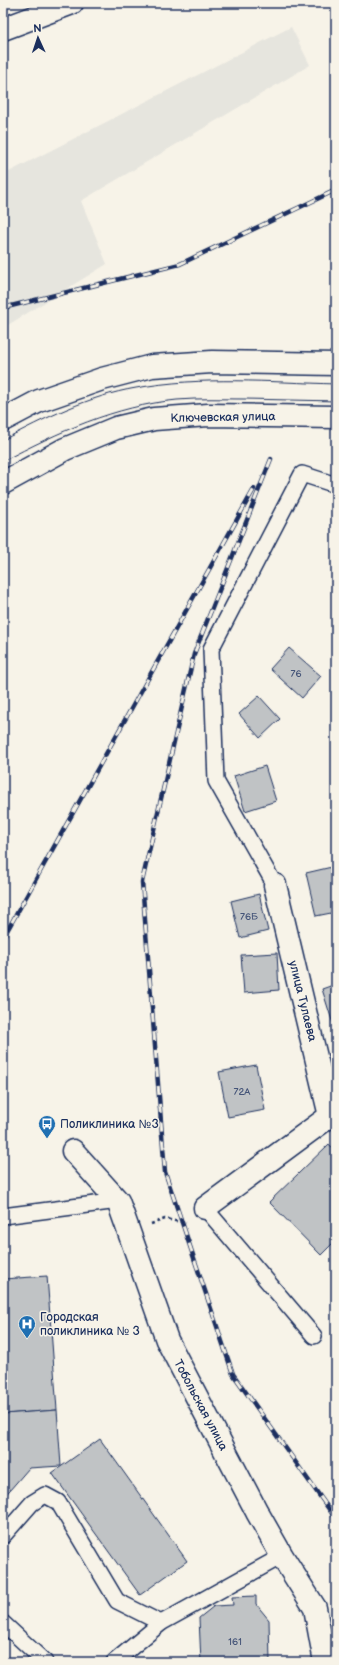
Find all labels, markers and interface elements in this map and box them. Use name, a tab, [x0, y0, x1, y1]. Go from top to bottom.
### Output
north arrow	[18, 18, 58, 58]
text: N	[33, 22, 42, 35]
street label: Ключевская улица	[170, 409, 276, 426]
house number: 76	[290, 668, 302, 680]
house number: 76Б	[240, 911, 258, 923]
street label: улица Тулаева	[285, 959, 320, 1043]
house number: 72А	[234, 1086, 251, 1098]
bus stop icon: Поликлиника №3	[37, 1114, 57, 1139]
place label: Поликлиника №3	[60, 1117, 159, 1132]
place label: Городская поликлиника № 3	[40, 1310, 140, 1339]
hospital icon: Городская поликлиника № 3	[17, 1314, 37, 1339]
street label: Тобольская улица	[170, 1357, 231, 1453]
house number: 161	[228, 1636, 242, 1648]

